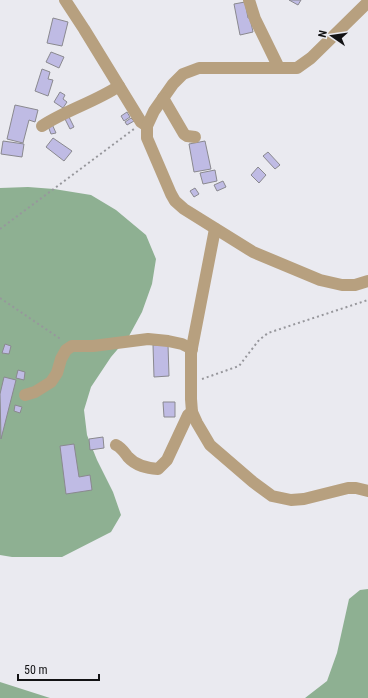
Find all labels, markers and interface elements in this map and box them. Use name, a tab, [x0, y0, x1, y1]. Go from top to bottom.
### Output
north arrow	[312, 16, 352, 56]
text: N	[316, 29, 330, 39]
scale bar	[18, 656, 99, 682]
text: 50 m	[24, 663, 48, 677]

